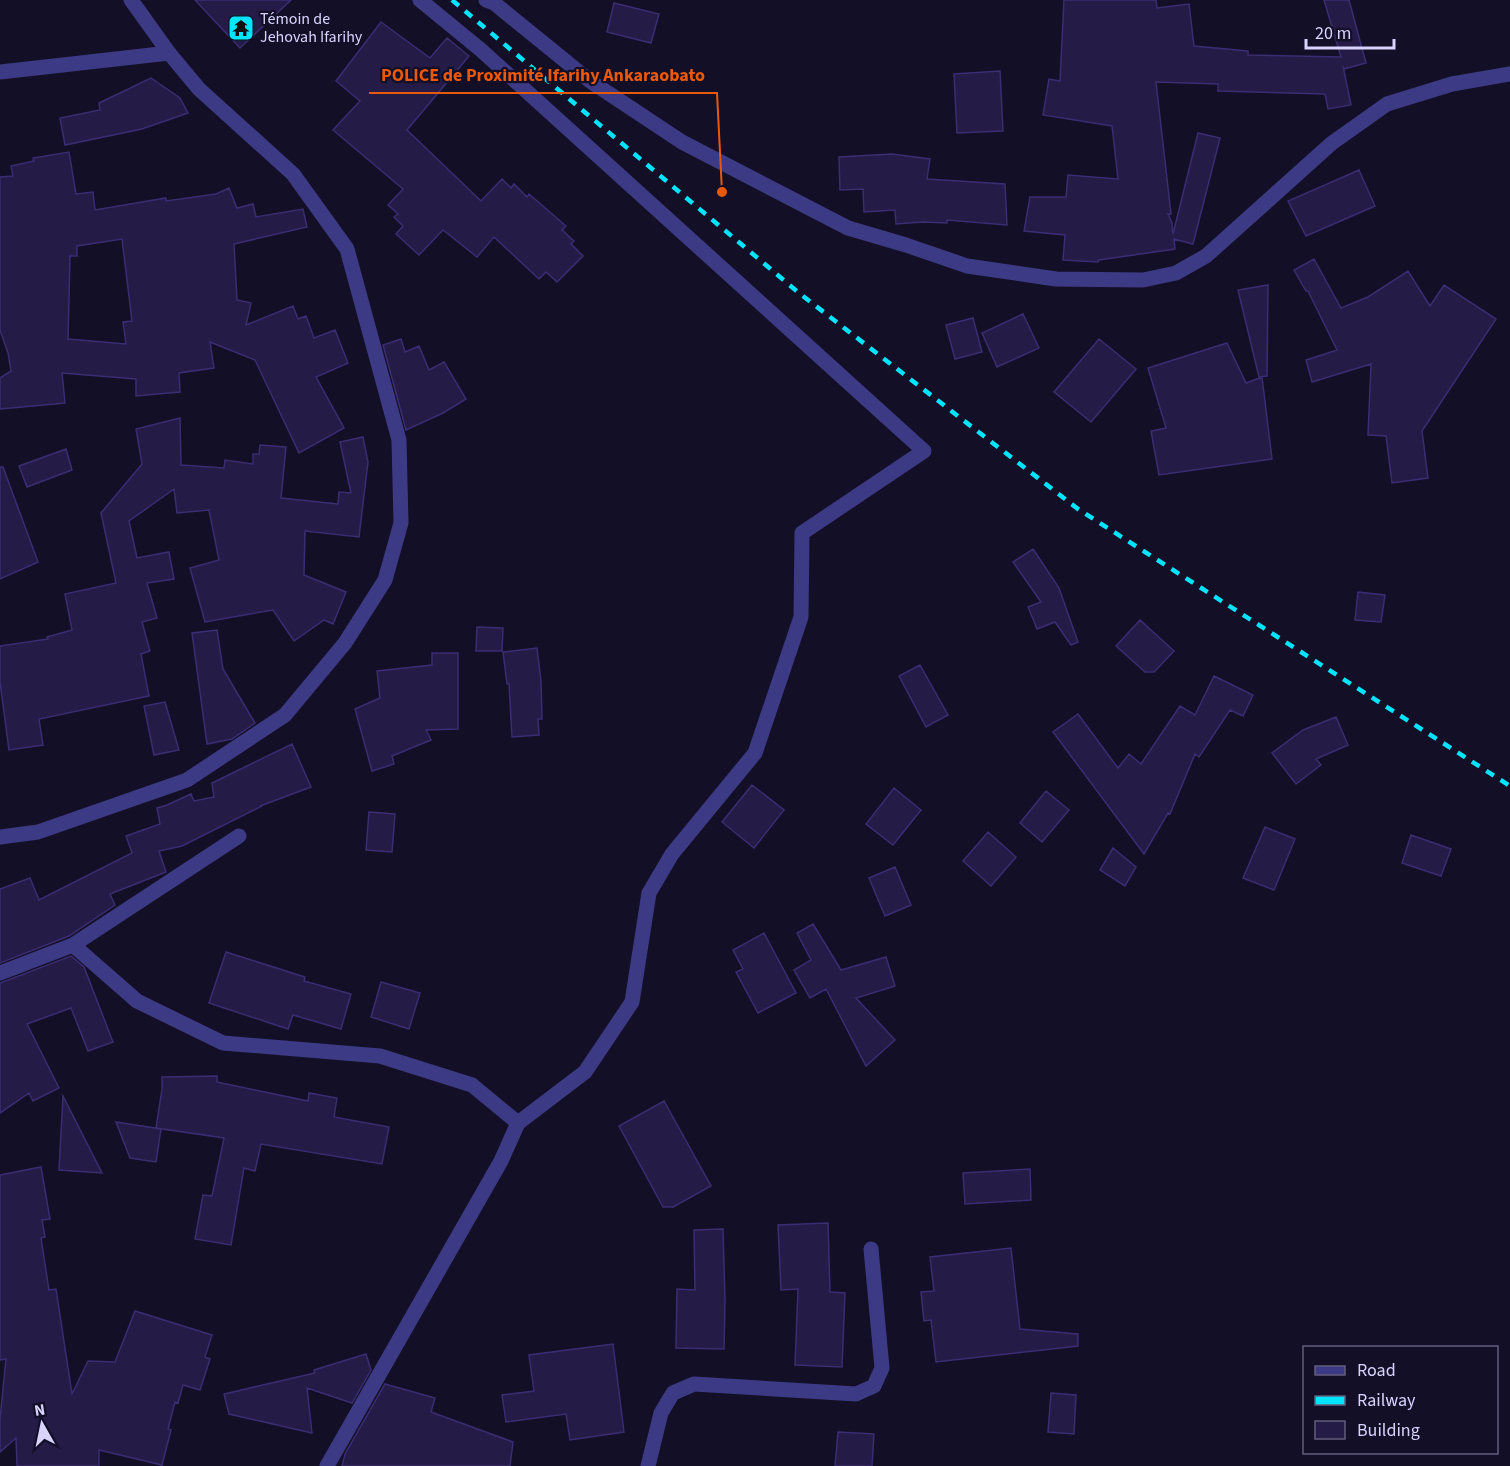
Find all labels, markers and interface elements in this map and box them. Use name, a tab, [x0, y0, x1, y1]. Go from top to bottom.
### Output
place label: Témoin de Jehovah Ifarihy	[260, 8, 363, 48]
scale bar	[1306, 12, 1394, 50]
temple icon: Témoin de Jehovah Ifarihy	[226, 13, 256, 43]
text: 20 m	[1315, 21, 1351, 46]
callout: POLICE de Proximité Ifarihy Ankaraobato	[369, 57, 717, 93]
text: POLICE de Proximité Ifarihy Ankaraobato	[381, 63, 705, 88]
legend	[1303, 1346, 1498, 1454]
text: Road	[1357, 1358, 1396, 1383]
text: Railway	[1357, 1388, 1416, 1413]
north arrow	[12, 1394, 72, 1454]
text: N	[33, 1398, 47, 1422]
text: Building	[1357, 1418, 1420, 1443]

